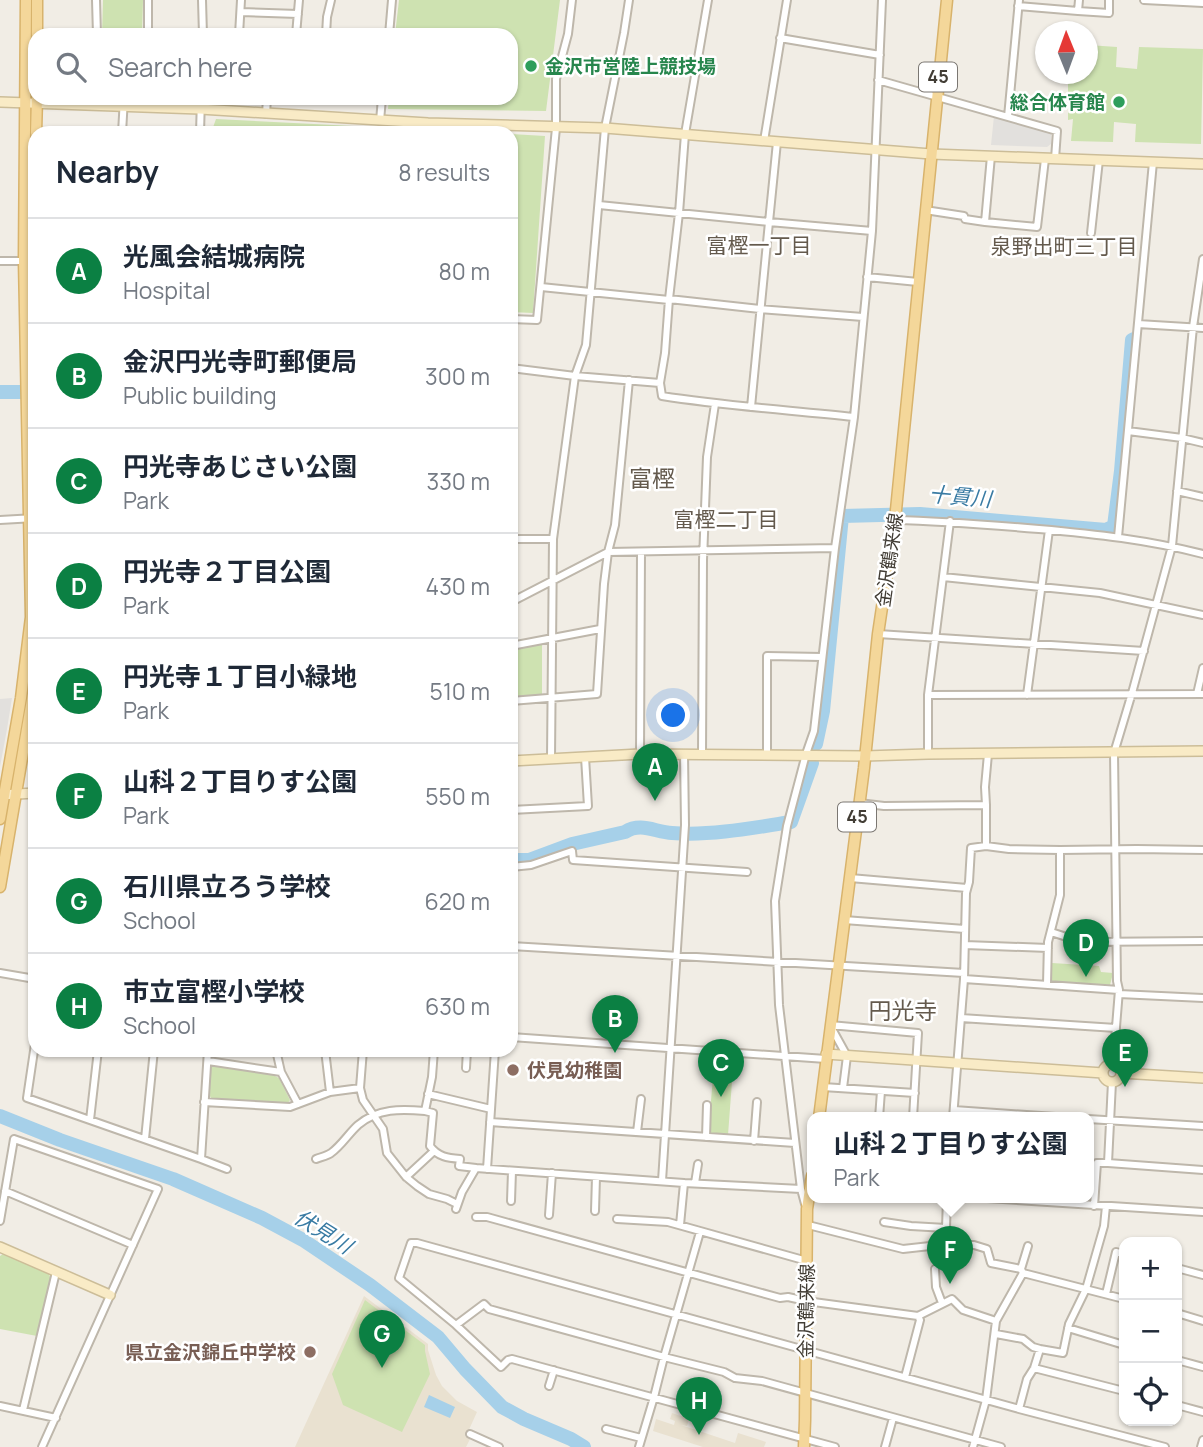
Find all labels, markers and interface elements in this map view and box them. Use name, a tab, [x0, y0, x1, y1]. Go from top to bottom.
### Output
north arrow	[1035, 21, 1098, 84]
search box	[28, 28, 518, 105]
icon: search	[52, 48, 90, 86]
text: Search here	[108, 49, 253, 85]
place label: 金沢市営陸上競技場	[545, 53, 716, 79]
marker: 金沢市営陸上競技場	[523, 58, 539, 74]
road number: 45	[919, 62, 957, 92]
place label: 総合体育館	[1010, 89, 1105, 115]
marker: 総合体育館	[1111, 94, 1127, 110]
text: Nearby	[56, 151, 159, 192]
text: 8 results	[398, 156, 490, 188]
district label: 富樫一丁目	[707, 231, 812, 259]
district label: 泉野出町三丁目	[991, 232, 1138, 260]
text: 光風会結城病院	[123, 238, 305, 274]
text: A	[71, 255, 87, 287]
text: 80 m	[439, 255, 490, 287]
text: Hospital	[123, 274, 211, 306]
text: 金沢円光寺町郵便局	[123, 343, 357, 379]
text: B	[72, 360, 86, 392]
text: 300 m	[425, 360, 490, 392]
text: Public building	[123, 379, 277, 411]
text: 円光寺あじさい公園	[123, 448, 357, 484]
district label: 富樫	[629, 462, 675, 494]
text: C	[71, 465, 88, 497]
text: 330 m	[426, 465, 490, 497]
water label: 十貫川	[927, 479, 995, 513]
text: Park	[123, 484, 169, 516]
district label: 富樫二丁目	[674, 505, 779, 533]
street label: 金沢鶴来線	[870, 511, 908, 609]
text: 円光寺２丁目公園	[123, 553, 331, 589]
text: D	[71, 570, 87, 602]
text: 430 m	[426, 570, 490, 602]
text: Park	[123, 589, 169, 621]
text: 円光寺１丁目小緑地	[123, 658, 357, 694]
text: E	[72, 675, 86, 707]
text: 510 m	[430, 675, 490, 707]
text: Park	[123, 694, 169, 726]
your location	[656, 698, 690, 732]
pin: A	[632, 743, 678, 801]
text: 山科２丁目りす公園	[123, 763, 357, 799]
text: F	[73, 780, 85, 812]
text: 550 m	[425, 780, 490, 812]
text: Park	[123, 799, 169, 831]
road number: 45	[838, 802, 876, 832]
text: 石川県立ろう学校	[123, 868, 331, 904]
text: G	[71, 885, 87, 917]
text: 620 m	[424, 885, 490, 917]
text: School	[123, 904, 196, 936]
pin: D	[1063, 919, 1109, 977]
text: 市立富樫小学校	[123, 973, 305, 1009]
text: H	[71, 990, 87, 1022]
text: 630 m	[425, 990, 490, 1022]
district label: 円光寺	[869, 994, 938, 1026]
pin: B	[592, 995, 638, 1053]
text: School	[123, 1009, 196, 1041]
pin: E	[1102, 1029, 1148, 1087]
pin: C	[698, 1039, 744, 1097]
place label: 伏見幼稚園	[527, 1057, 622, 1083]
marker: 伏見幼稚園	[505, 1062, 521, 1078]
popup	[807, 1112, 1094, 1203]
text: 山科２丁目りす公園	[833, 1125, 1068, 1161]
text: Park	[833, 1161, 879, 1193]
water label: 伏見川	[289, 1203, 359, 1261]
pin: F	[927, 1226, 973, 1284]
map controls	[1119, 1237, 1182, 1426]
button: +	[1119, 1237, 1182, 1300]
street label: 金沢鶴来線	[792, 1263, 820, 1359]
button: −	[1119, 1300, 1182, 1363]
pin: G	[359, 1310, 405, 1368]
place label: 県立金沢錦丘中学校	[125, 1339, 296, 1365]
marker: 県立金沢錦丘中学校	[302, 1344, 318, 1360]
button: locate	[1119, 1363, 1182, 1426]
pin: H	[676, 1377, 722, 1435]

